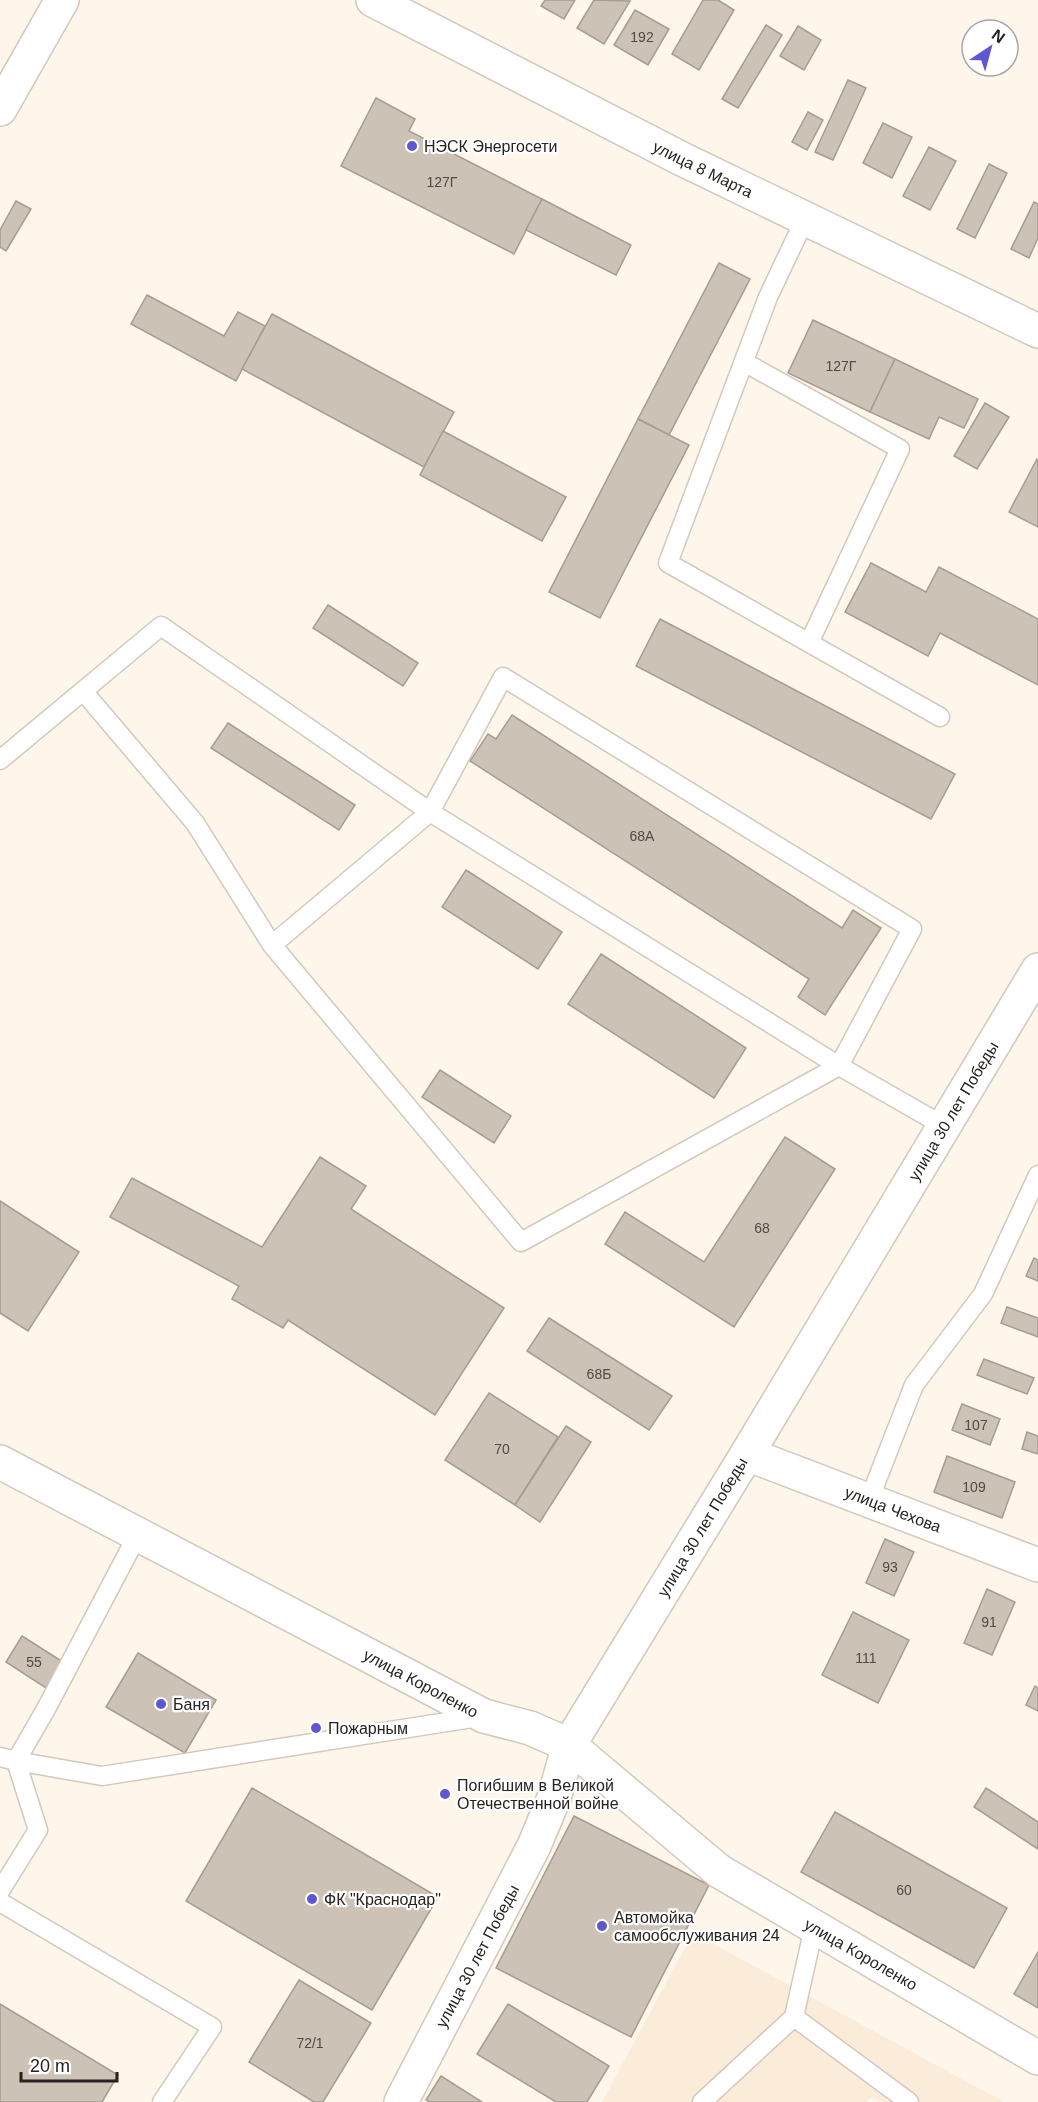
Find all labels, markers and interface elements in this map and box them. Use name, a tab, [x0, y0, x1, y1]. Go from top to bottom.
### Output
north arrow	[960, 18, 1020, 78]
text: N	[989, 26, 1008, 47]
house number: 192	[630, 29, 654, 45]
place label: НЭСК Энергосети	[424, 138, 558, 155]
street label: улица 8 Марта	[650, 138, 755, 201]
marker: НЭСК Энергосети	[405, 139, 419, 153]
house number: 127Г	[427, 174, 458, 190]
house number: 127Г	[826, 358, 857, 374]
house number: 68А	[630, 828, 655, 844]
street label: улица 30 лет Победы	[905, 1039, 1002, 1184]
house number: 68	[754, 1220, 770, 1236]
house number: 68Б	[587, 1366, 611, 1382]
house number: 107	[964, 1417, 988, 1433]
house number: 70	[494, 1441, 510, 1457]
street label: улица 30 лет Победы	[654, 1455, 751, 1600]
house number: 109	[962, 1479, 986, 1495]
street label: улица Чехова	[842, 1483, 943, 1536]
house number: 93	[882, 1559, 898, 1575]
house number: 91	[981, 1614, 997, 1630]
street label: улица Короленко	[361, 1646, 481, 1721]
house number: 111	[855, 1650, 877, 1666]
house number: 55	[26, 1654, 42, 1670]
place label: Баня	[173, 1696, 210, 1713]
marker: Баня	[154, 1697, 168, 1711]
place label: Пожарным	[328, 1720, 408, 1737]
marker: Пожарным	[309, 1721, 323, 1735]
place label: Погибшим в Великой Отечественной войне	[457, 1777, 619, 1812]
marker: Погибшим в Великой Отечественной войне	[438, 1787, 452, 1801]
street label: улица 30 лет Победы	[433, 1882, 522, 2030]
house number: 60	[896, 1882, 912, 1898]
place label: ФК "Краснодар"	[324, 1891, 441, 1908]
marker: ФК "Краснодар"	[305, 1892, 319, 1906]
place label: Автомойка самообслуживания 24	[614, 1909, 780, 1944]
street label: улица Короленко	[801, 1915, 920, 1994]
marker: Автомойка самообслуживания 24	[595, 1919, 609, 1933]
house number: 72/1	[296, 2035, 324, 2051]
scale bar	[21, 2045, 117, 2083]
text: 20 m	[30, 2056, 70, 2076]

